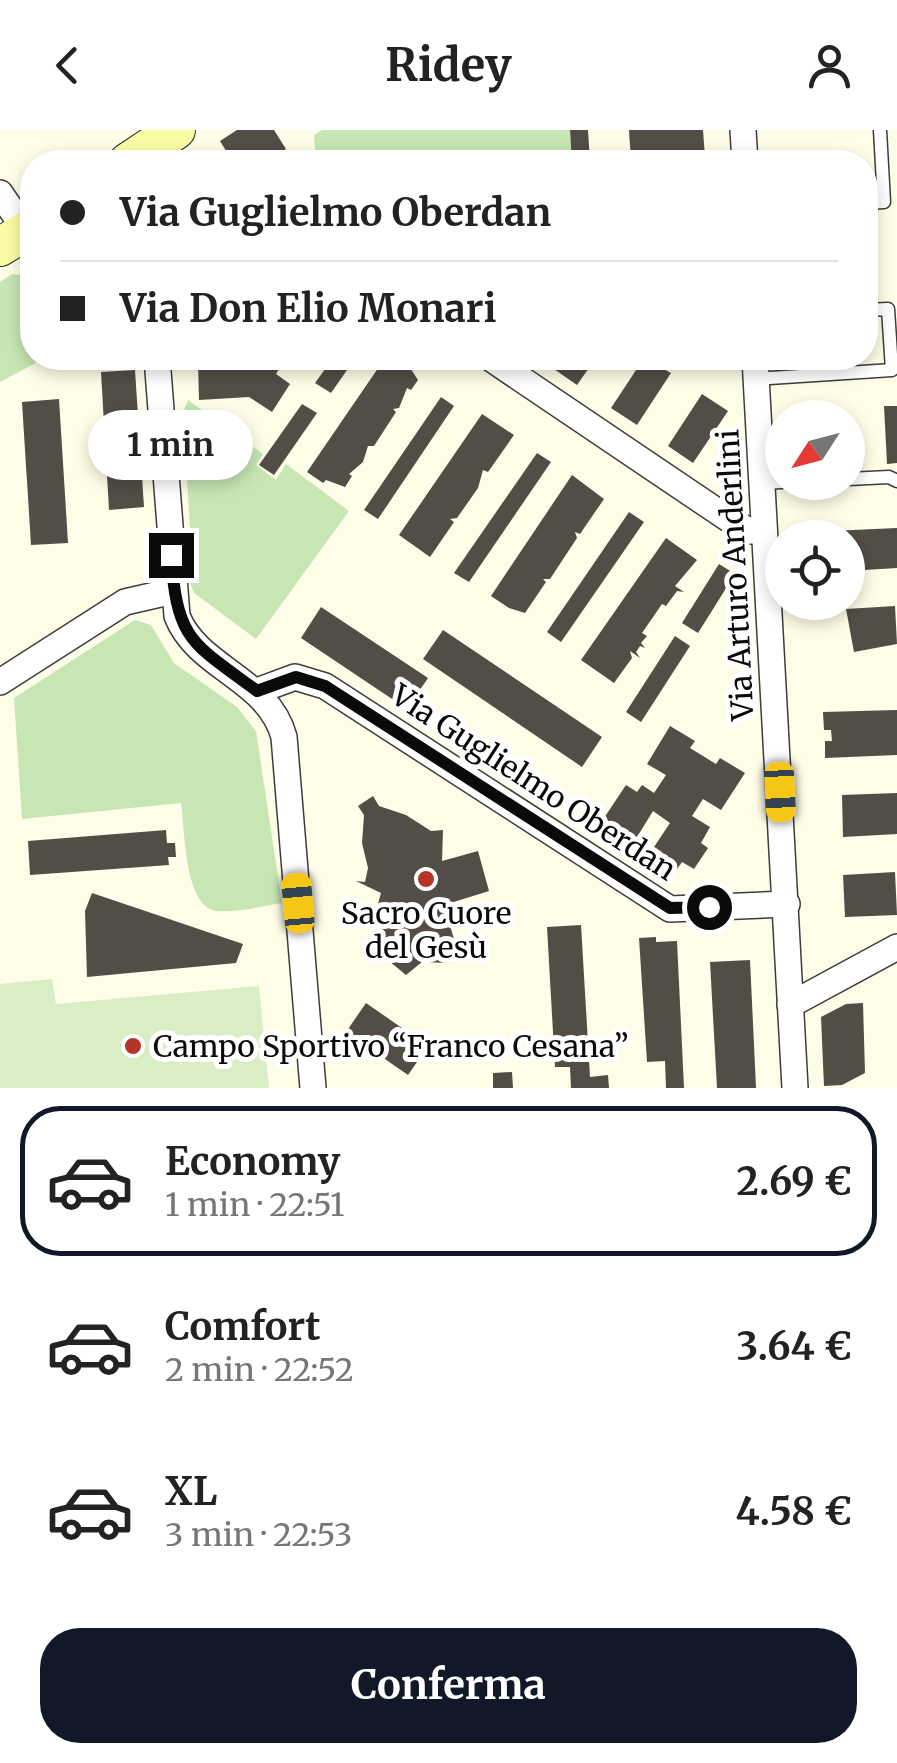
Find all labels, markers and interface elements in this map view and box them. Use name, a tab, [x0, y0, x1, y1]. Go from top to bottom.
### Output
text: Ridey	[385, 37, 512, 93]
icon: back	[40, 38, 95, 93]
icon: person	[802, 38, 857, 93]
text: Via Guglielmo Oberdan	[120, 189, 551, 236]
text: Via Don Elio Monari	[120, 285, 496, 332]
north arrow	[765, 400, 865, 500]
map controls	[765, 400, 865, 620]
callout: 1 min	[89, 410, 254, 480]
text: 1 min	[127, 425, 214, 465]
street label: Via Arturo Anderlini	[708, 428, 762, 723]
button: locate	[765, 520, 865, 620]
route end	[149, 533, 194, 578]
street label: Via Guglielmo Oberdan	[384, 675, 684, 888]
car	[763, 761, 797, 823]
marker: Sacro Cuore del Gesù	[415, 868, 437, 890]
car	[280, 872, 316, 934]
route start	[687, 885, 732, 930]
place label: Sacro Cuore del Gesù	[341, 894, 511, 966]
place label: Campo Sportivo “Franco Cesana”	[153, 1027, 629, 1065]
marker: Campo Sportivo “Franco Cesana”	[122, 1035, 144, 1057]
icon: car	[45, 1136, 135, 1226]
text: Economy	[165, 1138, 340, 1185]
text: 2.69 €	[736, 1158, 852, 1205]
text: 1 min · 22:51	[165, 1185, 345, 1225]
icon: car	[45, 1301, 135, 1391]
text: Comfort	[165, 1303, 321, 1350]
text: 3.64 €	[736, 1323, 852, 1370]
text: 2 min · 22:52	[165, 1350, 354, 1390]
icon: car	[45, 1466, 135, 1556]
text: XL	[165, 1468, 217, 1515]
text: 4.58 €	[735, 1488, 852, 1535]
text: 3 min · 22:53	[165, 1515, 352, 1555]
button: Conferma	[40, 1628, 857, 1743]

